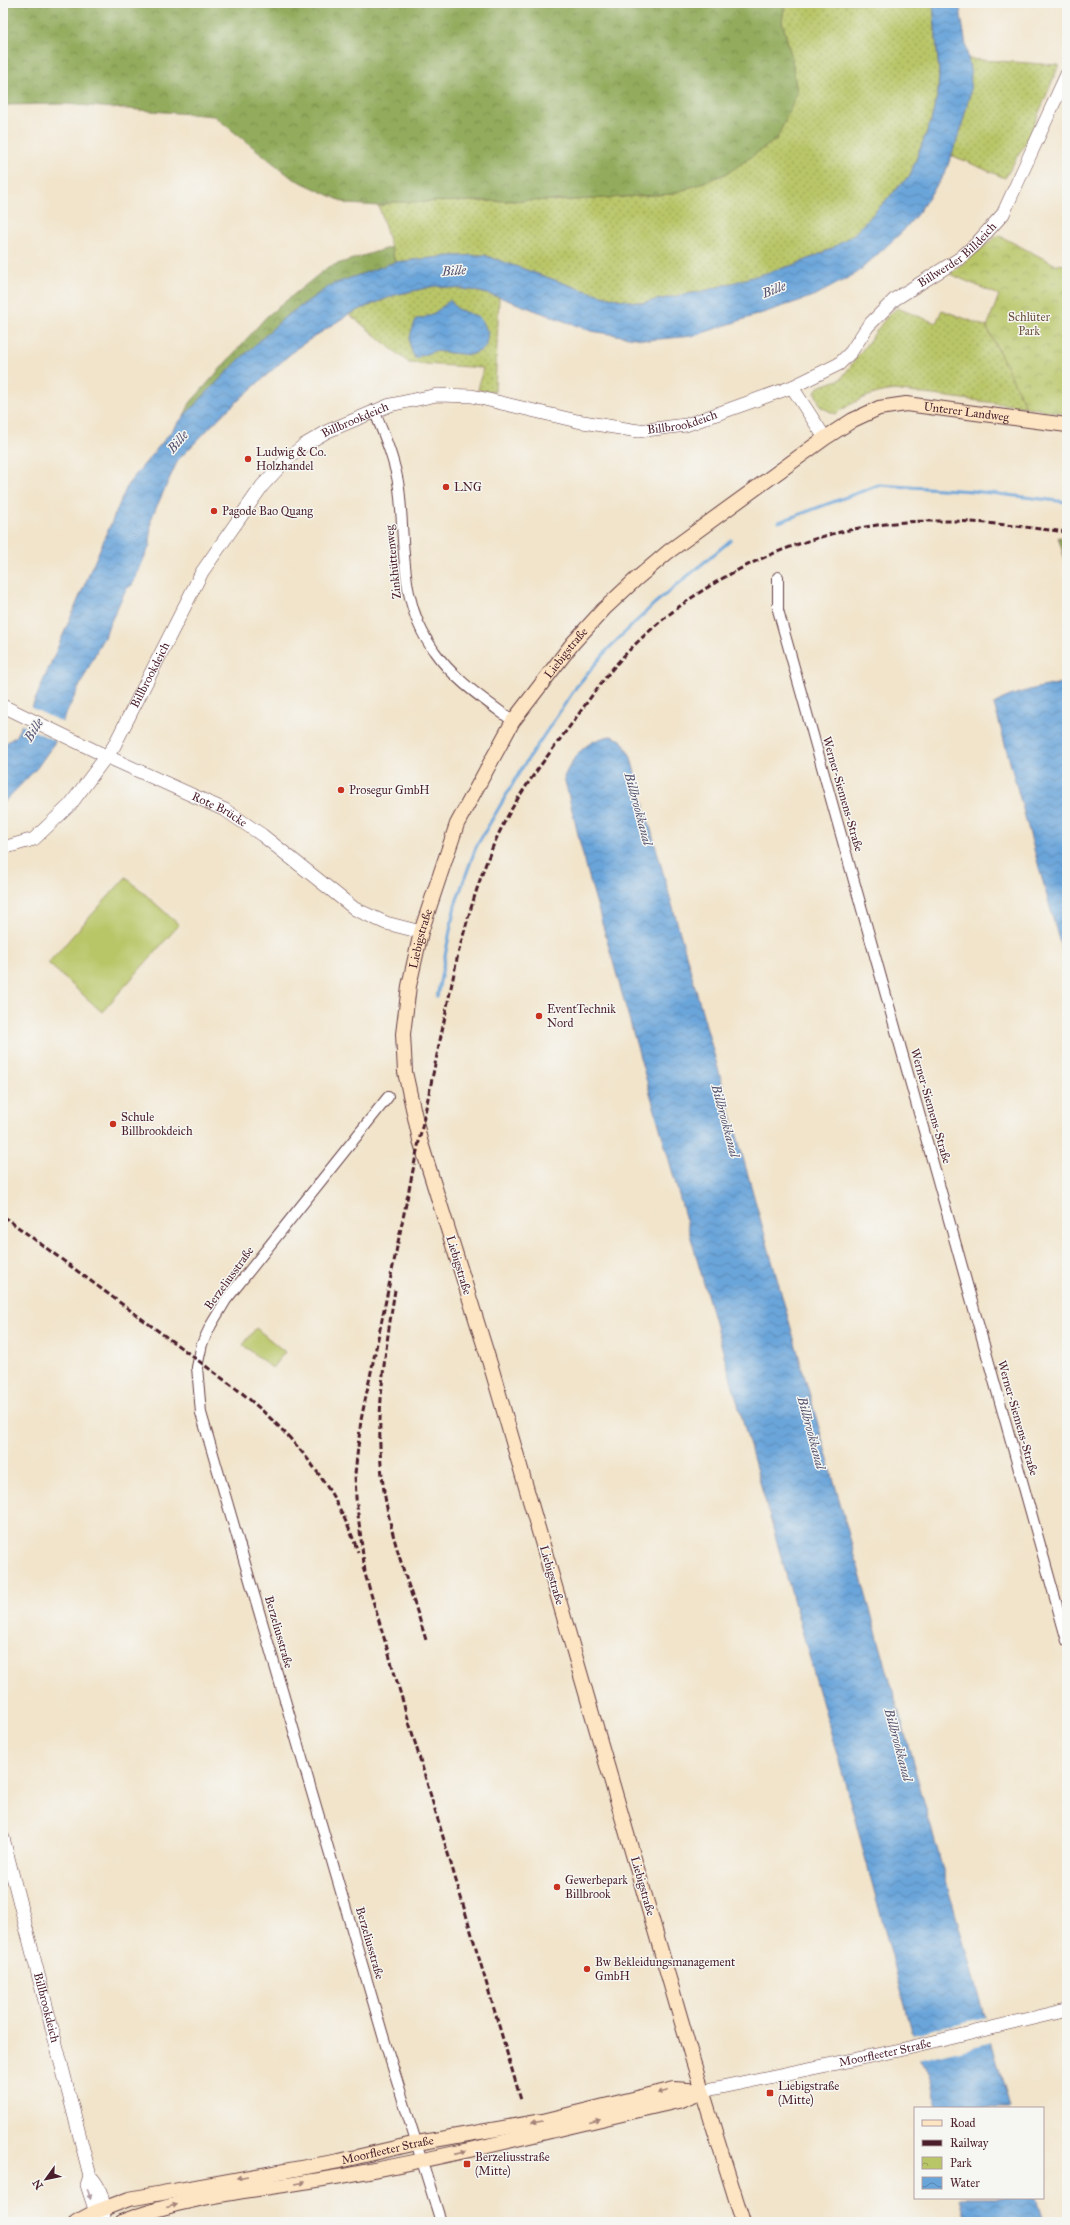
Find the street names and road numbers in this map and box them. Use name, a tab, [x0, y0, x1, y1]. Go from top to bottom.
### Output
street label: Billwerder Billdeich	[915, 219, 999, 290]
street label: Billbrookdeich	[319, 399, 391, 440]
street label: Unterer Landweg	[923, 399, 1010, 425]
street label: Billbrookdeich	[646, 407, 719, 437]
street label: Zinkhüttenweg	[382, 524, 405, 600]
street label: Liebigstraße	[541, 625, 591, 681]
street label: Billbrookdeich	[128, 640, 172, 710]
street label: Werner-Siemens-Straße	[820, 735, 866, 853]
street label: Rote Brücke	[190, 789, 250, 830]
street label: Liebigstraße	[406, 907, 435, 970]
street label: Werner-Siemens-Straße	[908, 1047, 954, 1165]
street label: Liebigstraße	[442, 1234, 475, 1297]
street label: Berzeliusstraße	[201, 1244, 257, 1312]
street label: Werner-Siemens-Straße	[995, 1359, 1041, 1477]
street label: Liebigstraße	[536, 1544, 567, 1607]
street label: Berzeliusstraße	[262, 1594, 296, 1670]
street label: Liebigstraße	[627, 1855, 658, 1918]
street label: Berzeliusstraße	[353, 1905, 387, 1981]
street label: Billbrookdeich	[31, 1971, 62, 2044]
street label: Moorfleeter Straße	[838, 2036, 933, 2069]
street label: Moorfleeter Straße	[340, 2133, 435, 2167]

